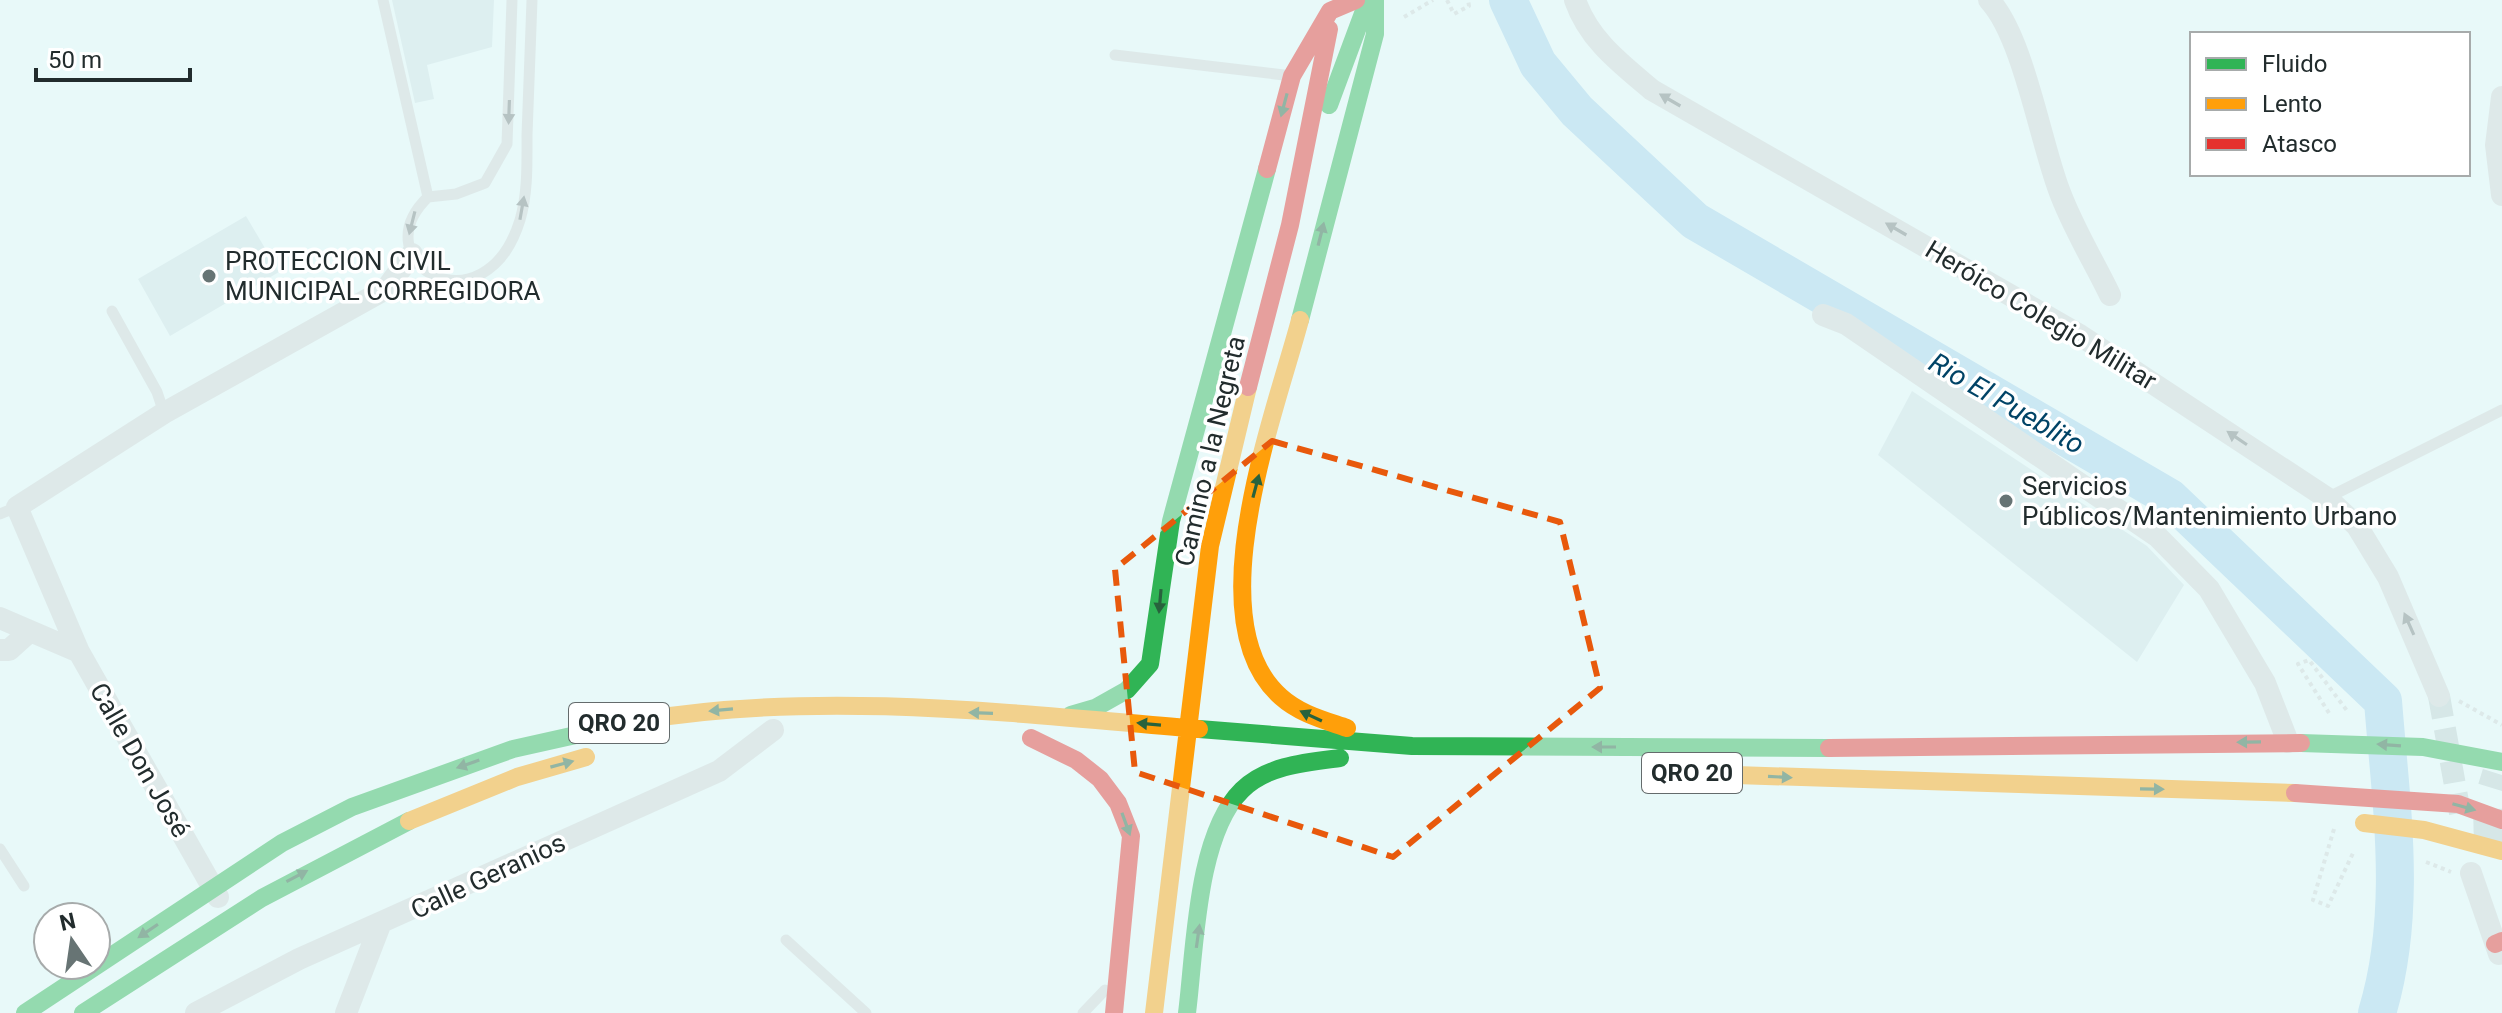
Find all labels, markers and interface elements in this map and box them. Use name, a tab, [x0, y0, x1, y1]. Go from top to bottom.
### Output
scale bar	[36, 32, 190, 82]
legend	[2190, 32, 2470, 176]
text: 50 m	[48, 46, 102, 74]
text: Fluido	[2262, 50, 2327, 78]
text: Lento	[2262, 90, 2322, 118]
one-way arrow	[1278, 93, 1290, 118]
one-way arrow	[1659, 93, 1682, 107]
one-way arrow	[502, 100, 515, 125]
text: Atasco	[2262, 130, 2337, 158]
one-way arrow	[516, 195, 528, 220]
one-way arrow	[405, 211, 418, 236]
one-way arrow	[1316, 222, 1328, 247]
one-way arrow	[1885, 222, 1907, 236]
street label: Heróico Colegio Militar	[1920, 234, 2162, 396]
place label: PROTECCION CIVIL MUNICIPAL CORREGIDORA	[225, 246, 541, 306]
marker: PROTECCION CIVIL MUNICIPAL CORREGIDORA	[200, 267, 218, 285]
street label: Camino a la Negreta	[1169, 333, 1251, 569]
water label: Rio El Pueblito	[1923, 346, 2090, 461]
one-way arrow	[2227, 431, 2248, 446]
place label: Servicios Públicos/Mantenimiento Urbano	[2022, 471, 2397, 531]
one-way arrow	[1251, 473, 1263, 498]
marker: Servicios Públicos/Mantenimiento Urbano	[1997, 492, 2015, 510]
one-way arrow	[1153, 589, 1166, 614]
one-way arrow	[2402, 612, 2416, 636]
street label: Calle Don José	[84, 678, 196, 842]
road number: QRO 20	[569, 703, 669, 743]
one-way arrow	[709, 704, 734, 717]
one-way arrow	[968, 706, 993, 719]
one-way arrow	[1299, 709, 1323, 722]
one-way arrow	[1136, 718, 1161, 731]
one-way arrow	[2236, 736, 2261, 748]
one-way arrow	[2376, 738, 2401, 751]
one-way arrow	[1591, 741, 1616, 753]
road number: QRO 20	[1642, 753, 1742, 793]
one-way arrow	[549, 757, 574, 769]
one-way arrow	[456, 758, 480, 770]
one-way arrow	[1768, 771, 1793, 784]
one-way arrow	[2140, 783, 2165, 795]
one-way arrow	[2452, 801, 2476, 814]
one-way arrow	[1121, 812, 1133, 836]
street label: Calle Geranios	[406, 827, 570, 925]
one-way arrow	[286, 870, 309, 883]
north arrow	[32, 901, 112, 981]
text: N	[57, 908, 78, 936]
one-way arrow	[137, 923, 158, 938]
one-way arrow	[1192, 923, 1205, 948]

